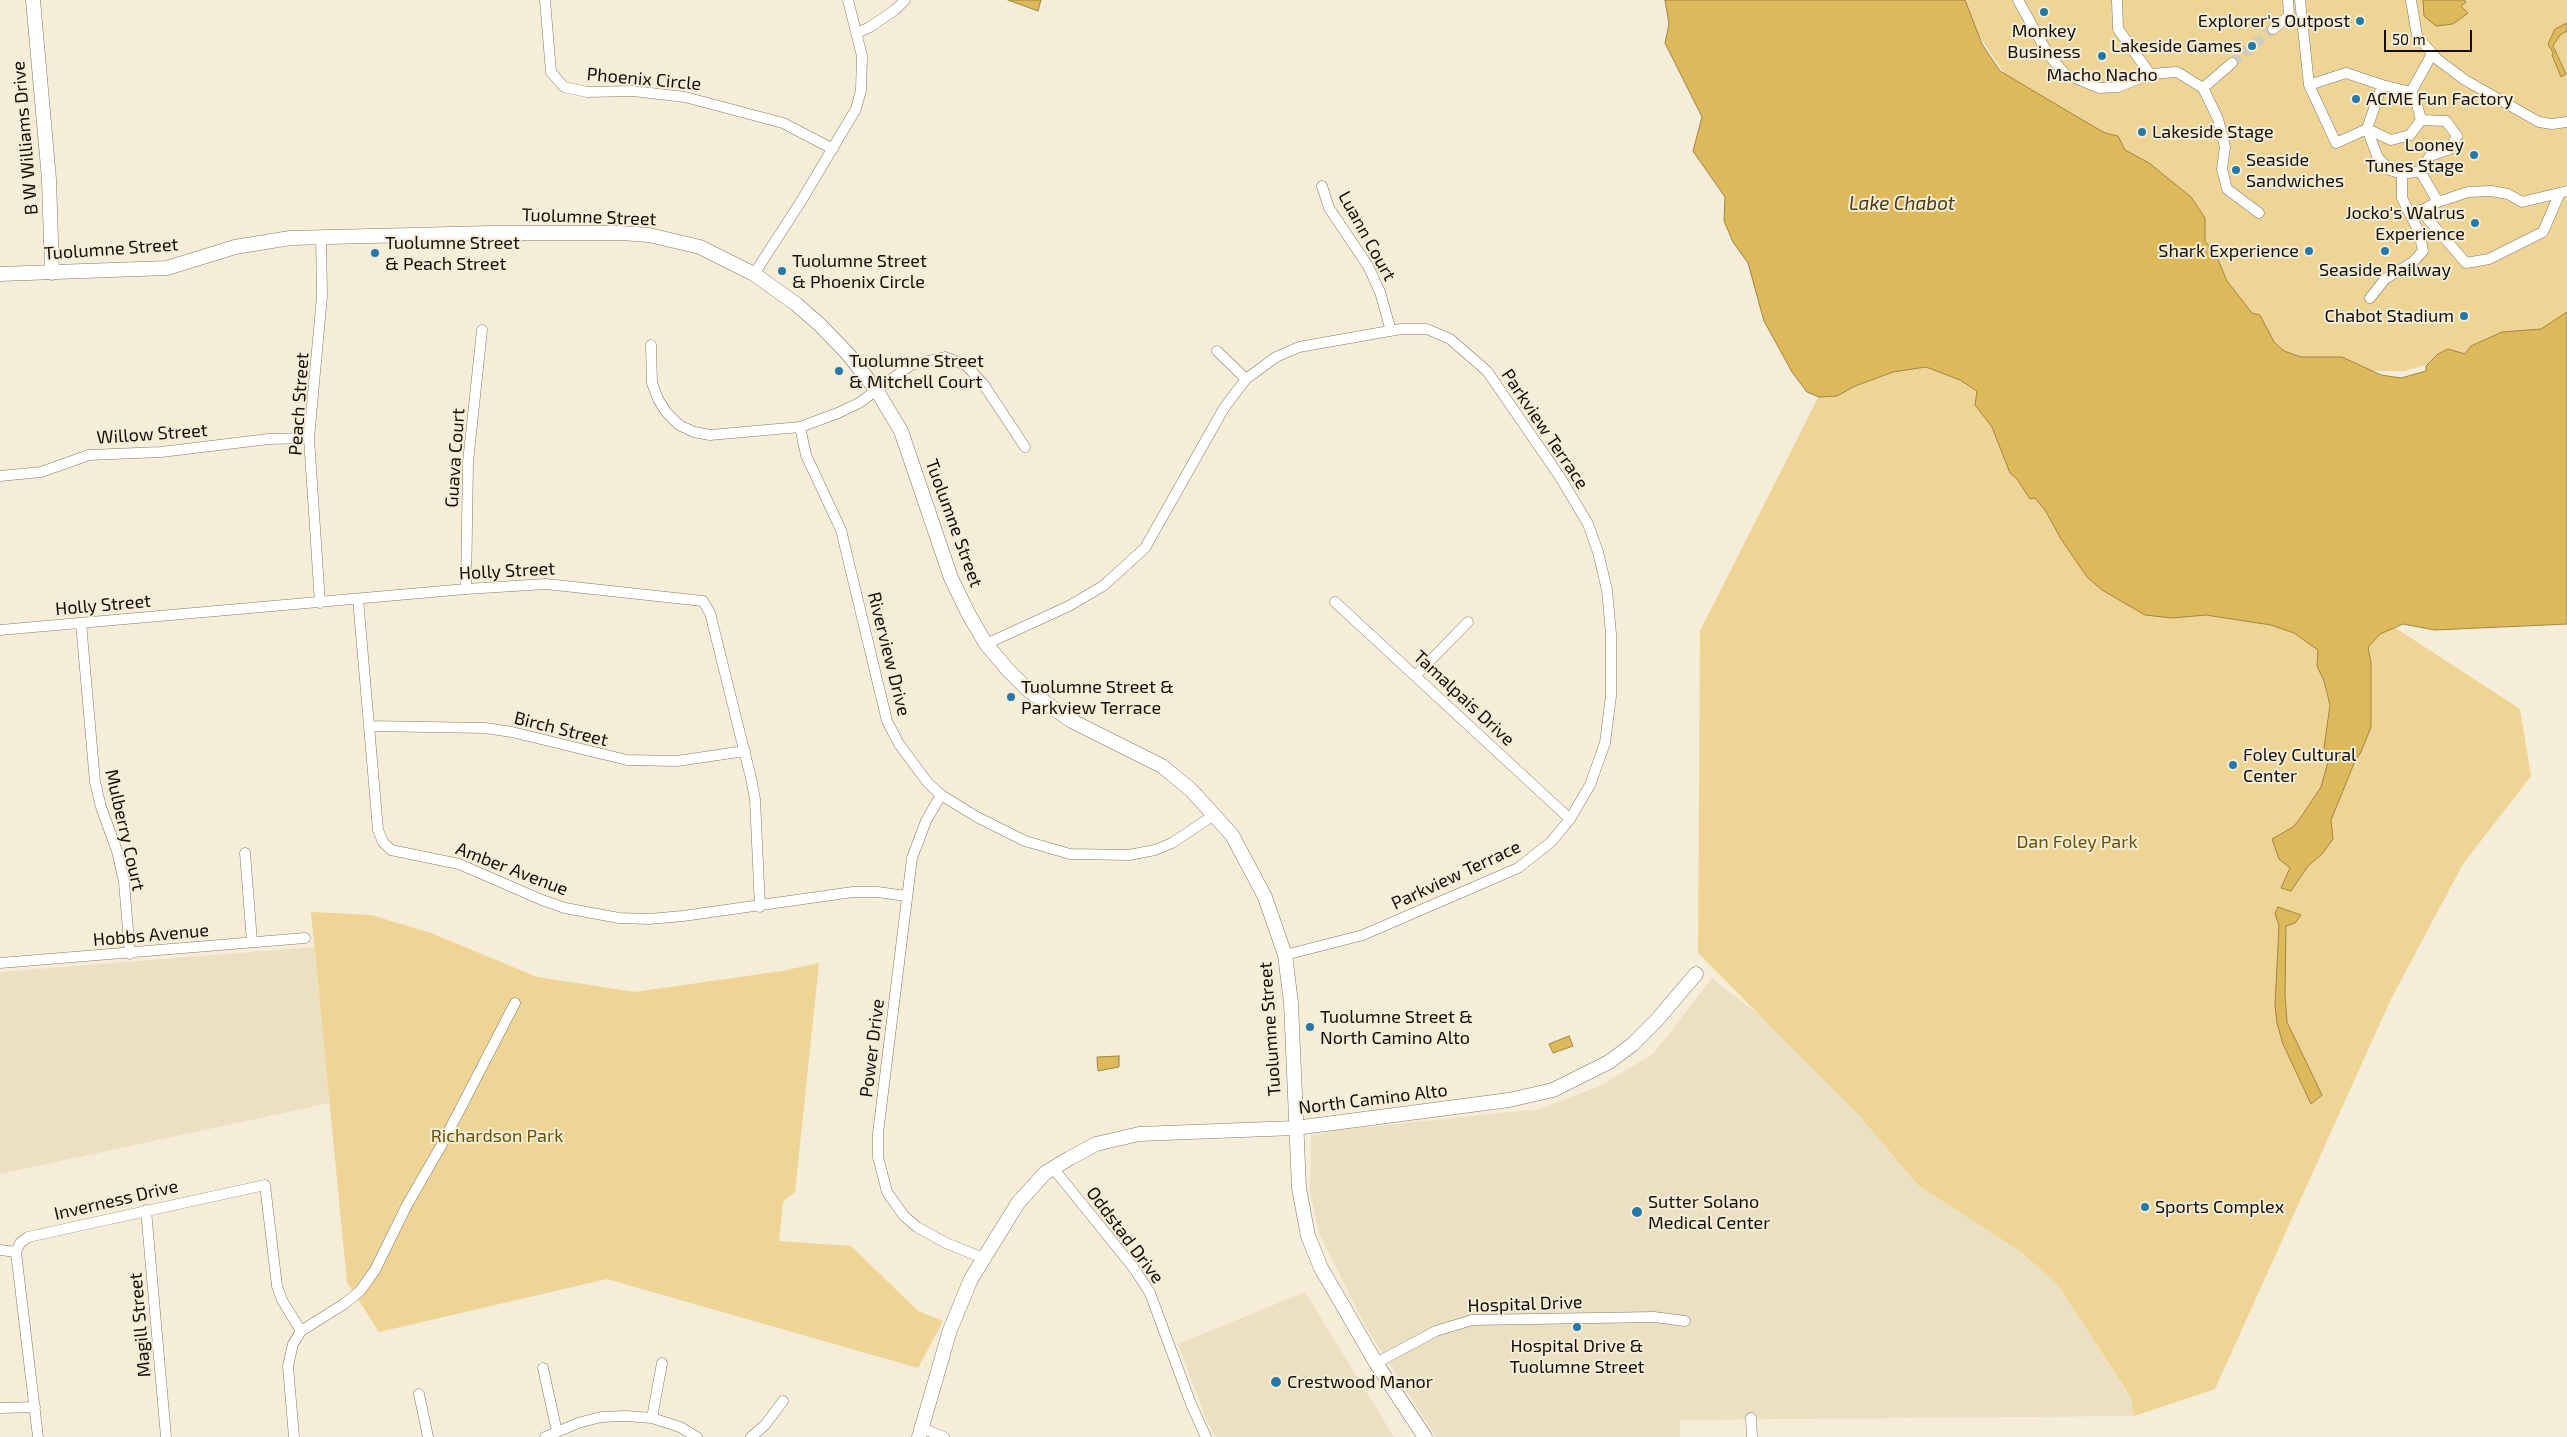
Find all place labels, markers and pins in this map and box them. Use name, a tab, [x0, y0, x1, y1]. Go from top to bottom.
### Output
marker: Monkey Business	[2038, 6, 2050, 18]
place label: Explorer's Outpost	[2198, 10, 2350, 32]
marker: Explorer's Outpost	[2354, 15, 2366, 27]
place label: Monkey Business	[2007, 20, 2081, 62]
place label: Lakeside Games	[2111, 35, 2242, 57]
marker: Lakeside Games	[2246, 40, 2258, 52]
marker: Macho Nacho	[2096, 50, 2108, 62]
place label: Macho Nacho	[2046, 64, 2158, 86]
place label: ACME Fun Factory	[2366, 88, 2513, 110]
marker: ACME Fun Factory	[2350, 93, 2362, 105]
place label: Lakeside Stage	[2152, 121, 2274, 143]
marker: Lakeside Stage	[2136, 126, 2148, 138]
place label: Looney Tunes Stage	[2365, 134, 2464, 176]
place label: Seaside Sandwiches	[2246, 149, 2344, 192]
marker: Looney Tunes Stage	[2468, 149, 2480, 161]
marker: Seaside Sandwiches	[2230, 164, 2242, 176]
place label: Jocko's Walrus Experience	[2345, 202, 2465, 244]
marker: Jocko's Walrus Experience	[2469, 217, 2481, 229]
place label: Tuolumne Street & Peach Street	[385, 232, 520, 274]
place label: Shark Experience	[2158, 240, 2299, 262]
marker: Shark Experience	[2303, 245, 2315, 257]
marker: Seaside Railway	[2379, 245, 2391, 257]
marker: Tuolumne Street & Peach Street	[369, 247, 381, 259]
place label: Tuolumne Street & Phoenix Circle	[792, 250, 927, 292]
place label: Seaside Railway	[2319, 259, 2451, 281]
marker: Tuolumne Street & Phoenix Circle	[776, 265, 788, 277]
place label: Chabot Stadium	[2325, 305, 2454, 327]
marker: Chabot Stadium	[2458, 310, 2470, 322]
place label: Tuolumne Street & Mitchell Court	[849, 350, 984, 392]
marker: Tuolumne Street & Mitchell Court	[833, 365, 845, 377]
place label: Tuolumne Street & Parkview Terrace	[1021, 676, 1174, 719]
marker: Tuolumne Street & Parkview Terrace	[1005, 691, 1017, 703]
place label: Foley Cultural Center	[2243, 744, 2356, 786]
marker: Foley Cultural Center	[2227, 759, 2239, 771]
place label: Tuolumne Street & North Camino Alto	[1320, 1006, 1473, 1048]
marker: Tuolumne Street & North Camino Alto	[1304, 1021, 1316, 1033]
place label: Sutter Solano Medical Center	[1648, 1191, 1770, 1234]
place label: Sports Complex	[2155, 1196, 2284, 1218]
marker: Sports Complex	[2139, 1201, 2151, 1213]
marker: Sutter Solano Medical Center	[1630, 1205, 1644, 1219]
marker: Hospital Drive & Tuolumne Street	[1571, 1321, 1583, 1333]
place label: Hospital Drive & Tuolumne Street	[1510, 1335, 1644, 1378]
place label: Crestwood Manor	[1287, 1371, 1433, 1393]
marker: Crestwood Manor	[1269, 1375, 1283, 1389]

